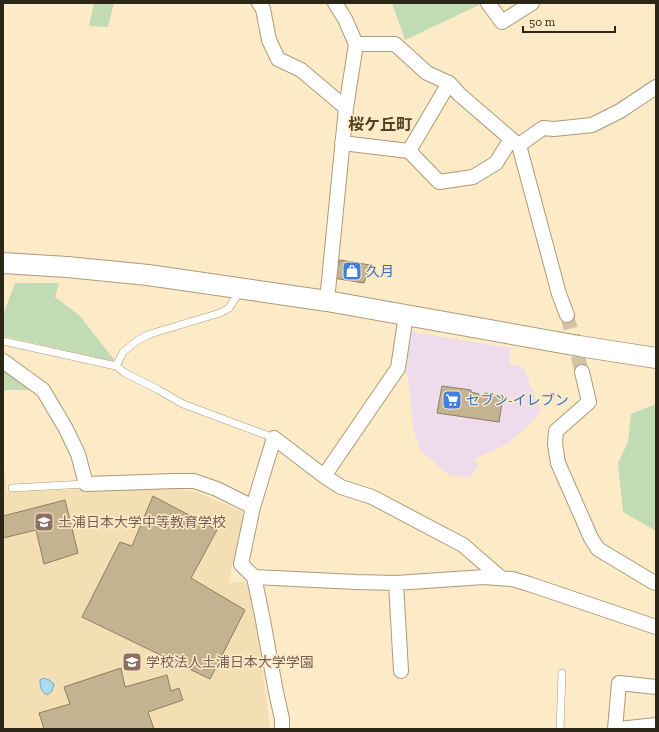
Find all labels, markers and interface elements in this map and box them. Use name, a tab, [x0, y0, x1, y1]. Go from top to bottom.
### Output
scale bar	[523, 8, 615, 34]
text: 50 m	[529, 15, 556, 29]
district label: 桜ケ丘町	[348, 115, 412, 134]
shop icon: 久月	[341, 260, 363, 282]
place label: 久月	[366, 263, 394, 280]
supermarket icon: セブン-イレブン	[441, 389, 463, 411]
place label: セブン-イレブン	[466, 392, 569, 409]
school or university icon: 土浦日本大学中等教育学校	[33, 511, 55, 533]
place label: 土浦日本大学中等教育学校	[58, 514, 226, 531]
school or university icon: 学校法人土浦日本大学学園	[121, 651, 143, 673]
place label: 学校法人土浦日本大学学園	[146, 654, 314, 671]

